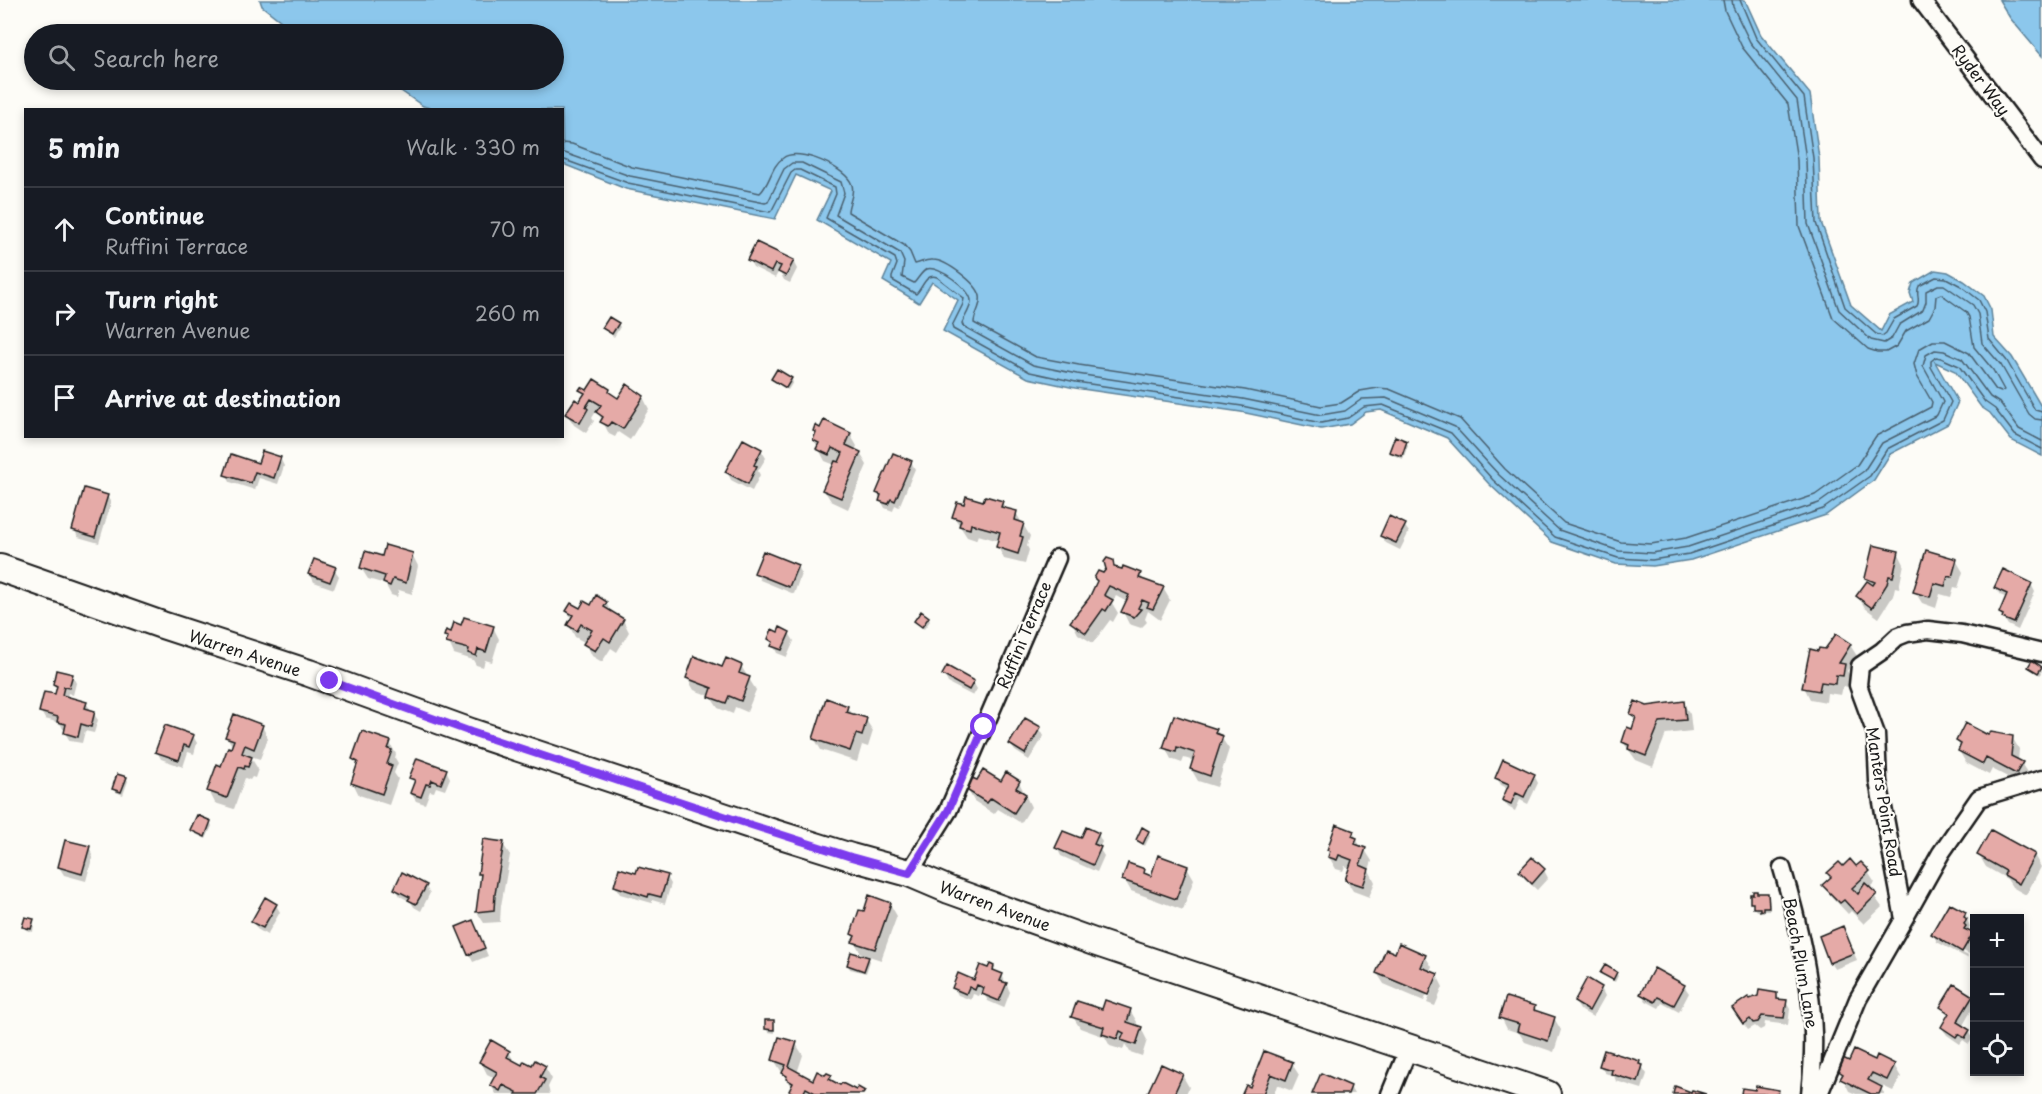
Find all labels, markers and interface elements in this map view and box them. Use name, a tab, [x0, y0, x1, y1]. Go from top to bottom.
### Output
search box	[24, 24, 564, 90]
street label: Ryder Way	[1947, 39, 2017, 120]
icon: search	[45, 41, 78, 74]
text: Search here	[93, 41, 219, 74]
text: 5 min	[48, 128, 120, 167]
text: Walk · 330 m	[406, 132, 540, 162]
text: Continue	[105, 198, 204, 231]
icon: ahead	[48, 213, 81, 246]
text: 70 m	[490, 214, 540, 244]
text: Ruffini Terrace	[105, 231, 248, 261]
text: Turn right	[105, 282, 218, 315]
icon: right	[48, 297, 81, 330]
text: 260 m	[475, 298, 540, 328]
text: Warren Avenue	[105, 315, 250, 345]
icon: arrive	[48, 381, 81, 414]
text: Arrive at destination	[105, 381, 341, 414]
street label: Ruffini Terrace	[990, 577, 1056, 692]
street label: Warren Avenue	[186, 623, 305, 682]
route end	[316, 667, 342, 693]
route start	[970, 713, 996, 739]
street label: Manters Point Road	[1861, 725, 1909, 879]
street label: Warren Avenue	[937, 874, 1054, 936]
street label: Beach Plum Lane	[1779, 896, 1825, 1030]
map controls	[1970, 914, 2024, 1076]
button: +	[1970, 914, 2024, 968]
button: −	[1970, 968, 2024, 1022]
button: locate	[1970, 1022, 2024, 1076]

